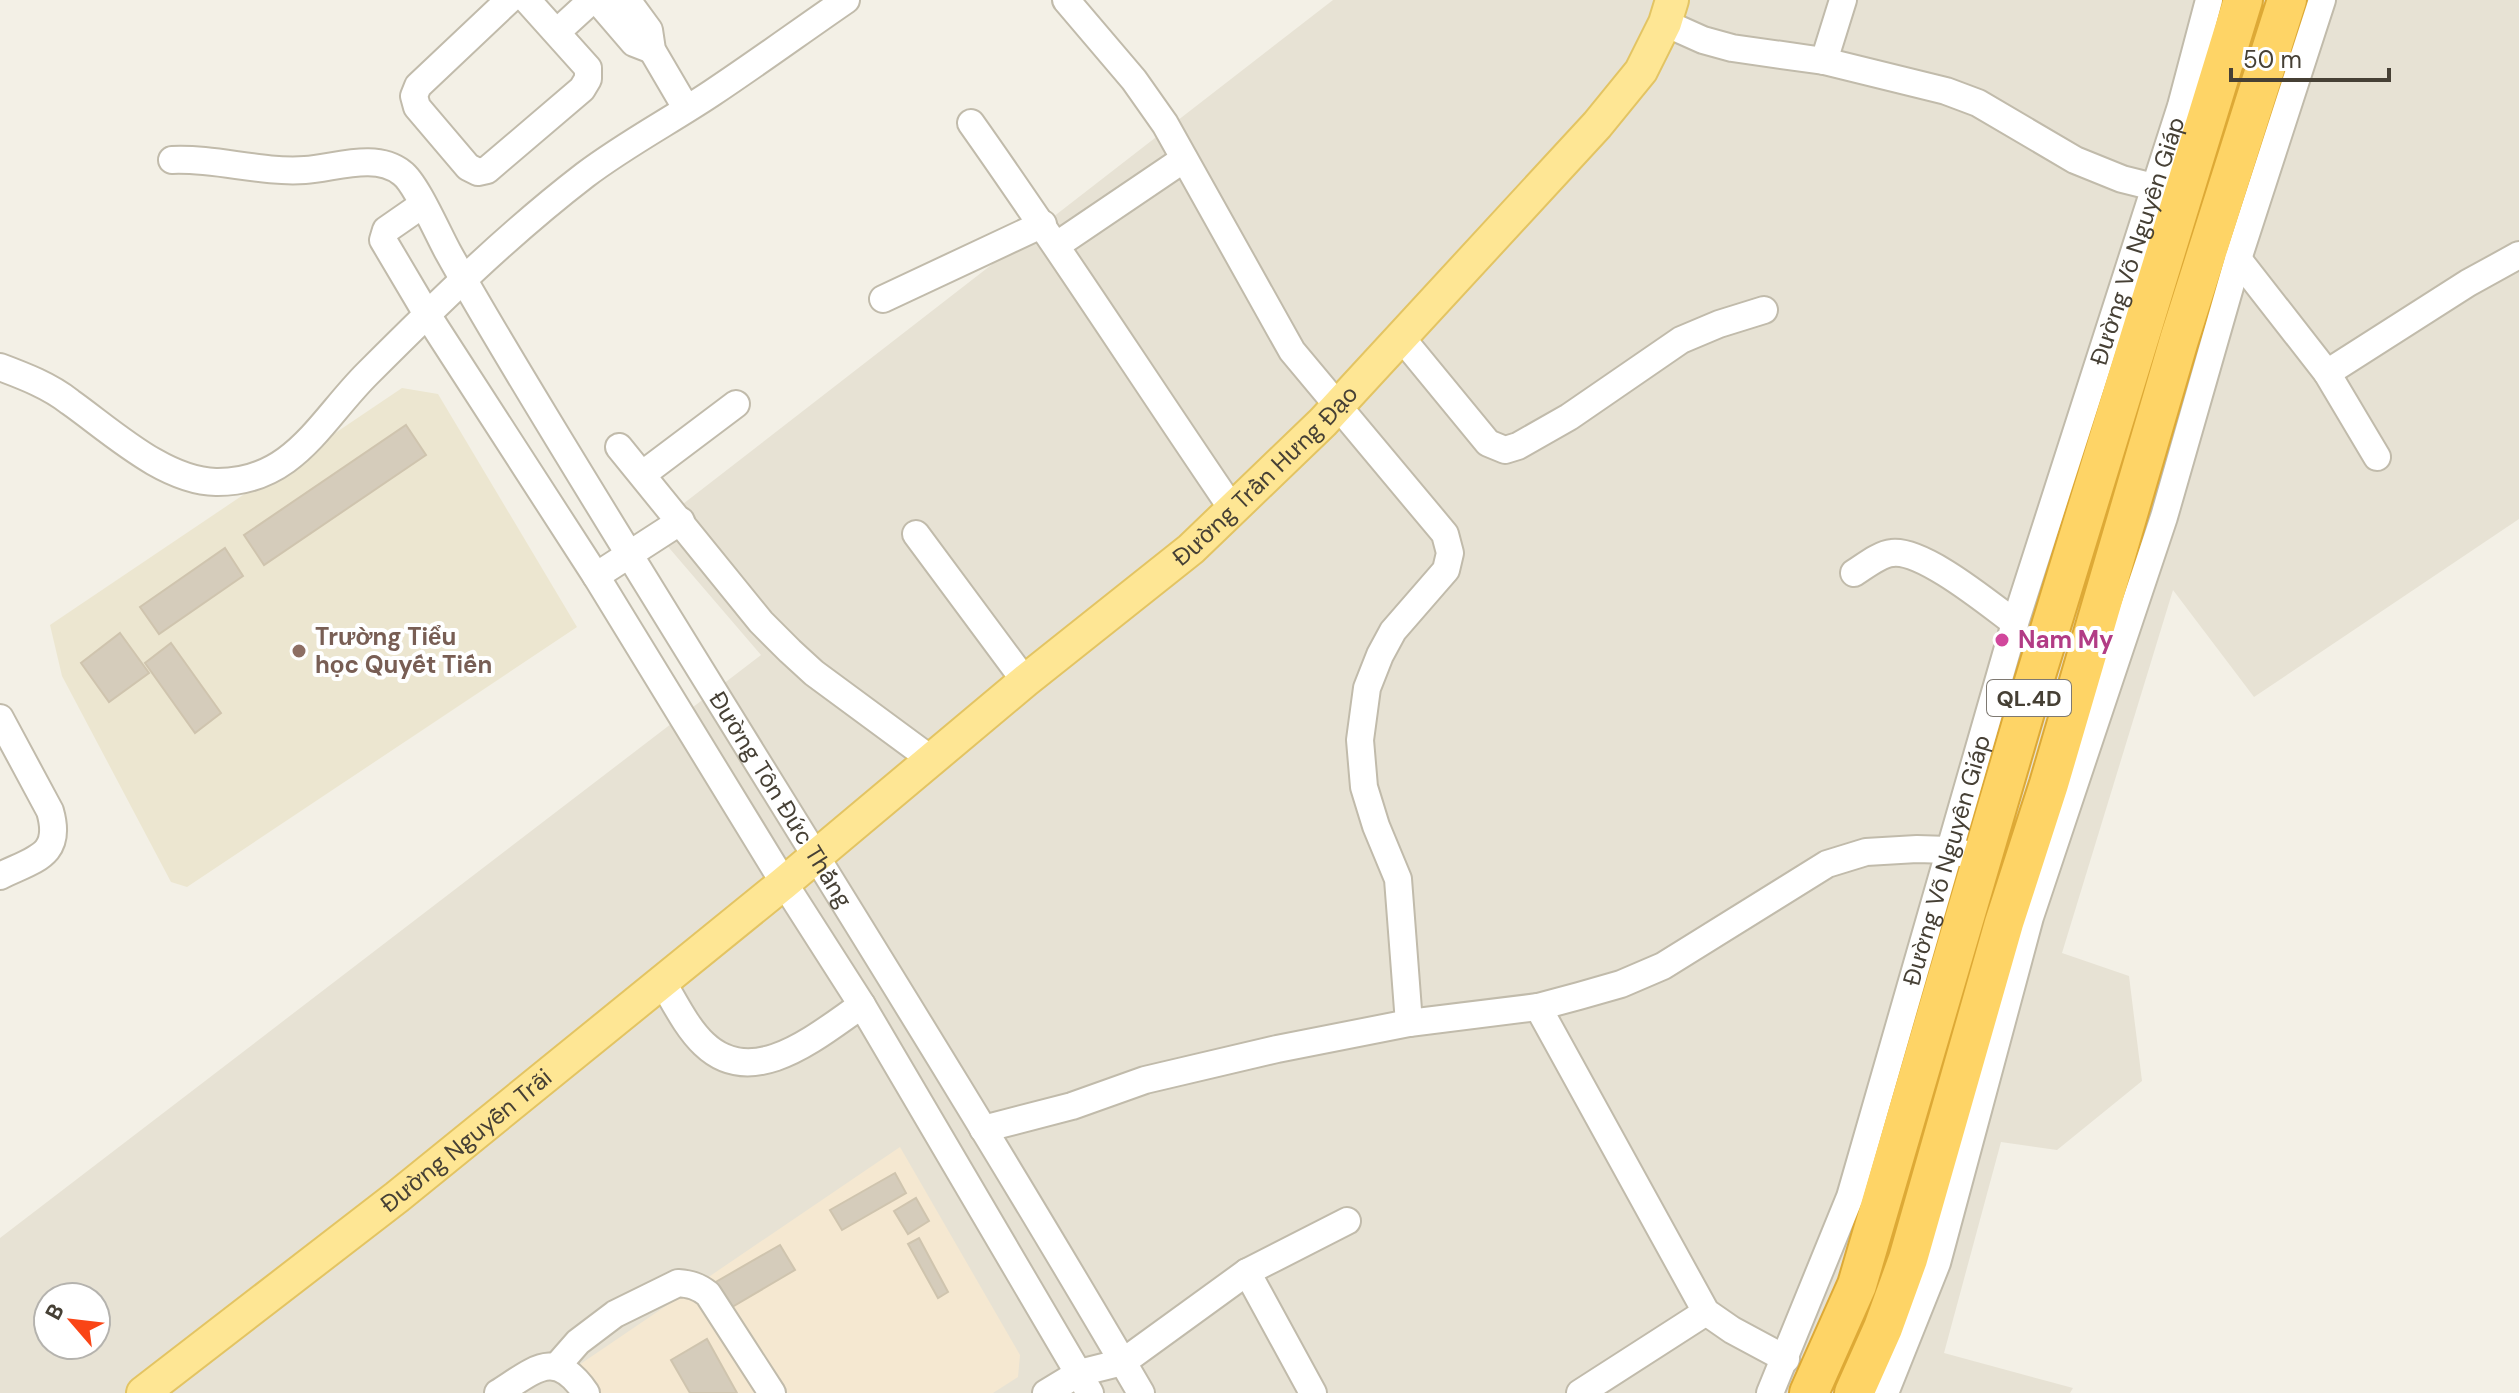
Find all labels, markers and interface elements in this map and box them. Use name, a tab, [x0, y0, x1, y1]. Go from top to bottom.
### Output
scale bar	[2231, 32, 2389, 82]
text: 50 m	[2243, 44, 2302, 75]
street label: Đường Võ Nguyên Giáp	[2083, 113, 2192, 369]
street label: Đường Trần Hưng Đạo	[1166, 378, 1364, 573]
place label: Trường Tiểu học Quyết Tiến	[315, 621, 492, 680]
place label: Nam My	[2018, 624, 2114, 655]
marker: Nam My	[1993, 631, 2011, 649]
marker: Trường Tiểu học Quyết Tiến	[290, 642, 308, 660]
road number: QL.4D	[1987, 680, 2071, 716]
street label: Đường Tôn Đức Thắng	[702, 685, 860, 913]
street label: Đường Võ Nguyên Giáp	[1896, 731, 1997, 989]
street label: Đường Nguyễn Trãi	[374, 1062, 558, 1219]
north arrow	[32, 1281, 112, 1361]
text: B	[39, 1299, 71, 1325]

